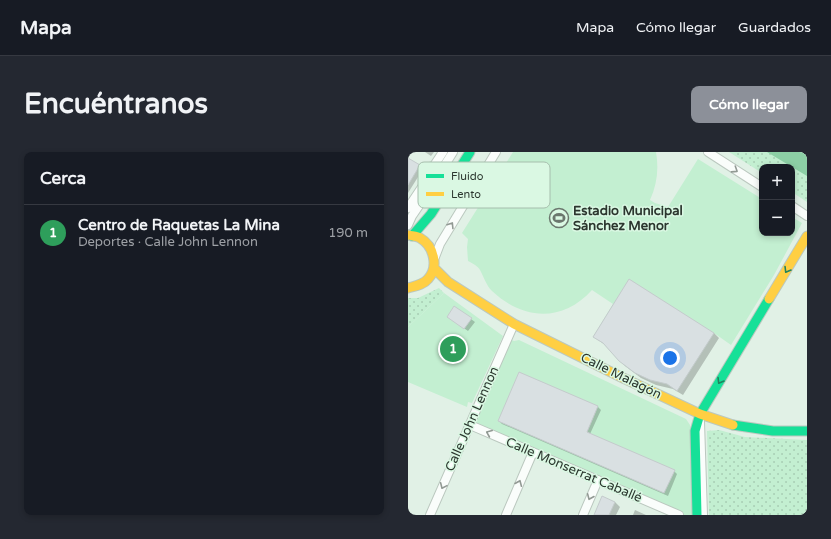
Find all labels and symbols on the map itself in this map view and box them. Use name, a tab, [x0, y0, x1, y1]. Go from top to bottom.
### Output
legend	[418, 162, 550, 208]
one-way arrow	[731, 165, 738, 172]
text: Fluido	[451, 170, 484, 183]
text: Lento	[451, 188, 481, 201]
place label: Estadio Municipal Sánchez Menor	[573, 203, 683, 234]
sports icon: Estadio Municipal Sánchez Menor	[548, 207, 570, 229]
one-way arrow	[447, 222, 454, 229]
one-way arrow	[784, 266, 792, 273]
pin: 1	[440, 334, 466, 364]
your location	[660, 348, 680, 368]
street label: Calle Malagón	[578, 350, 664, 402]
street label: Calle John Lennon	[442, 364, 502, 474]
one-way arrow	[717, 377, 725, 384]
one-way arrow	[486, 430, 494, 438]
street label: Calle Monserrat Caballé	[503, 434, 645, 506]
one-way arrow	[514, 480, 522, 488]
one-way arrow	[440, 482, 448, 490]
one-way arrow	[587, 493, 595, 501]

